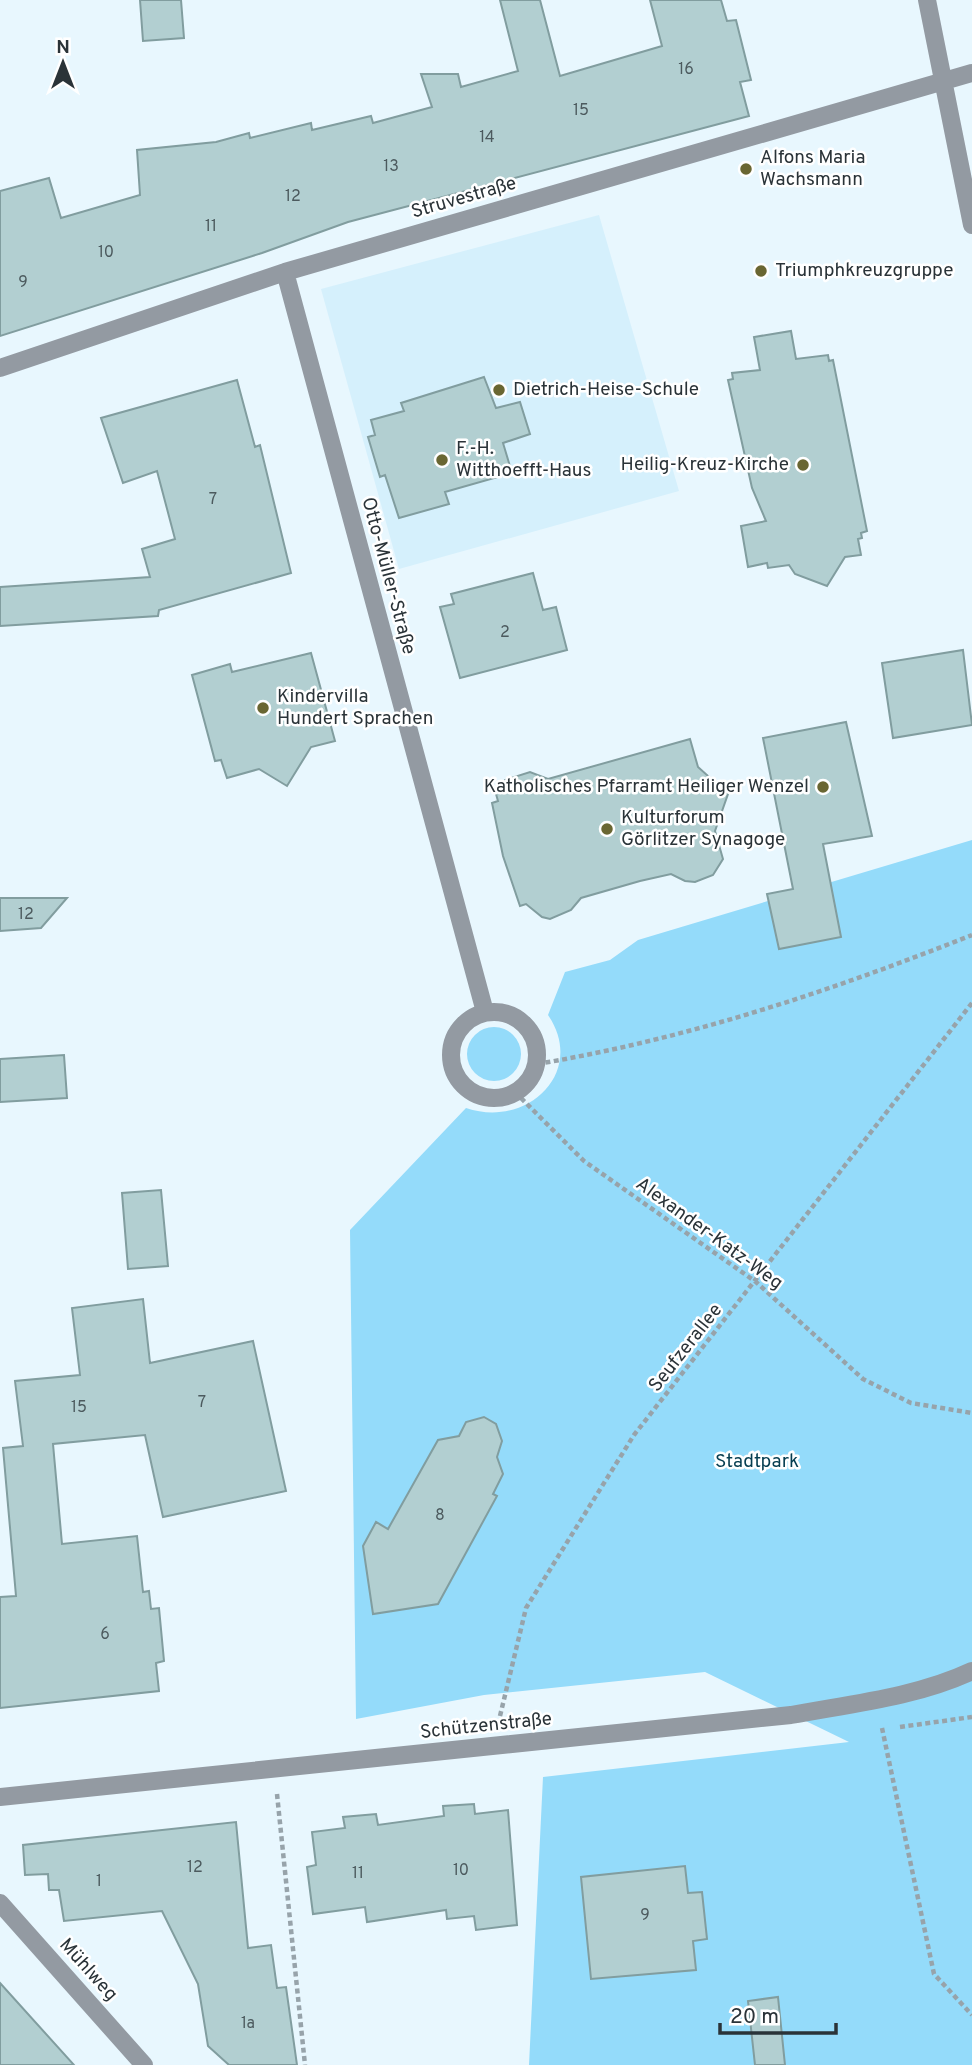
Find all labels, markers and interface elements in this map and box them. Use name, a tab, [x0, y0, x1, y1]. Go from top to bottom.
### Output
north arrow	[28, 28, 98, 98]
text: N	[56, 36, 70, 60]
house number: 16	[678, 60, 694, 80]
house number: 15	[573, 101, 589, 121]
house number: 14	[479, 128, 495, 148]
place label: Alfons Maria Wachsmann	[760, 146, 865, 192]
house number: 13	[383, 157, 399, 177]
marker: Alfons Maria Wachsmann	[738, 161, 754, 177]
street label: Struvestraße	[409, 172, 519, 224]
house number: 12	[285, 187, 301, 207]
house number: 11	[205, 217, 217, 237]
house number: 10	[98, 243, 114, 263]
place label: Triumphkreuzgruppe	[775, 259, 953, 283]
marker: Triumphkreuzgruppe	[753, 263, 769, 279]
house number: 9	[18, 273, 28, 293]
place label: Dietrich-Heise-Schule	[513, 378, 699, 402]
marker: Dietrich-Heise-Schule	[491, 382, 507, 398]
place label: F.-H. Witthoefft-Haus	[456, 437, 591, 483]
marker: F.-H. Witthoefft-Haus	[434, 452, 450, 468]
place label: Heilig-Kreuz-Kirche	[621, 453, 789, 477]
marker: Heilig-Kreuz-Kirche	[795, 457, 811, 473]
house number: 7	[209, 490, 217, 510]
street label: Otto-Müller-Straße	[355, 495, 421, 657]
house number: 2	[500, 623, 510, 643]
place label: Kindervilla Hundert Sprachen	[277, 685, 433, 731]
marker: Kindervilla Hundert Sprachen	[255, 700, 271, 716]
place label: Katholisches Pfarramt Heiliger Wenzel	[484, 775, 809, 799]
marker: Katholisches Pfarramt Heiliger Wenzel	[815, 779, 831, 795]
place label: Kulturforum Görlitzer Synagoge	[621, 806, 785, 852]
marker: Kulturforum Görlitzer Synagoge	[599, 821, 615, 837]
house number: 12	[18, 905, 34, 925]
street label: Alexander-Katz-Weg	[631, 1173, 787, 1295]
street label: Seufzerallee	[644, 1299, 728, 1397]
house number: 7	[198, 1393, 206, 1413]
house number: 15	[71, 1398, 87, 1418]
park label: Stadtpark	[715, 1450, 799, 1474]
house number: 8	[435, 1506, 445, 1526]
house number: 6	[100, 1625, 110, 1645]
street label: Schützenstraße	[419, 1707, 553, 1745]
house number: 12	[187, 1858, 203, 1878]
house number: 10	[453, 1861, 469, 1881]
house number: 11	[352, 1864, 364, 1884]
house number: 1	[96, 1872, 102, 1892]
house number: 9	[640, 1906, 650, 1926]
street label: Mühlweg	[54, 1934, 122, 2006]
scale bar	[720, 1992, 836, 2036]
text: 20 m	[730, 2004, 779, 2031]
house number: 1a	[241, 2014, 255, 2034]

